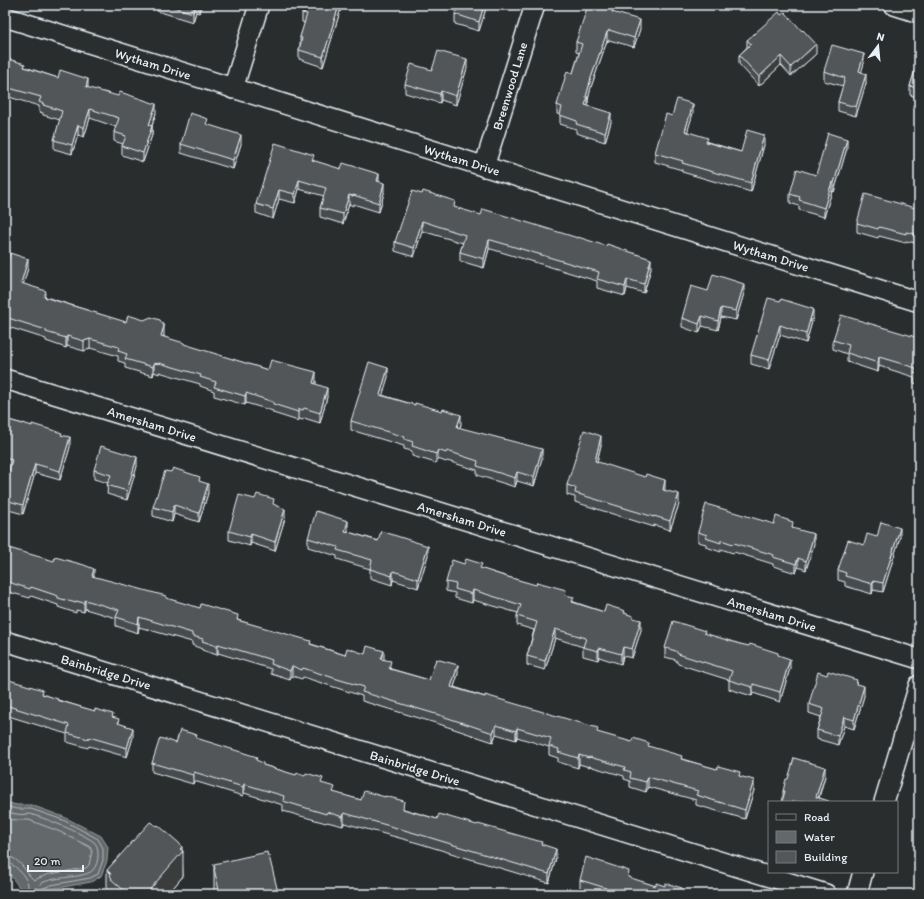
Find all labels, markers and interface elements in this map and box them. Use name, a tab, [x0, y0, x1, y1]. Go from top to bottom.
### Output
north arrow	[858, 26, 898, 66]
text: N	[875, 30, 886, 44]
street label: Breenwood Lane	[489, 40, 531, 132]
street label: Wytham Drive	[113, 45, 193, 83]
street label: Wytham Drive	[422, 141, 502, 179]
street label: Wytham Drive	[731, 237, 811, 275]
street label: Amersham Drive	[106, 403, 198, 445]
street label: Amersham Drive	[416, 498, 508, 540]
street label: Amersham Drive	[726, 593, 818, 635]
street label: Bainbridge Drive	[59, 651, 153, 693]
street label: Bainbridge Drive	[368, 747, 462, 789]
legend	[768, 801, 898, 873]
text: Road	[804, 810, 830, 824]
text: Water	[804, 830, 835, 844]
scale bar	[28, 847, 83, 873]
text: Building	[804, 850, 848, 864]
text: 20 m	[34, 854, 61, 868]

